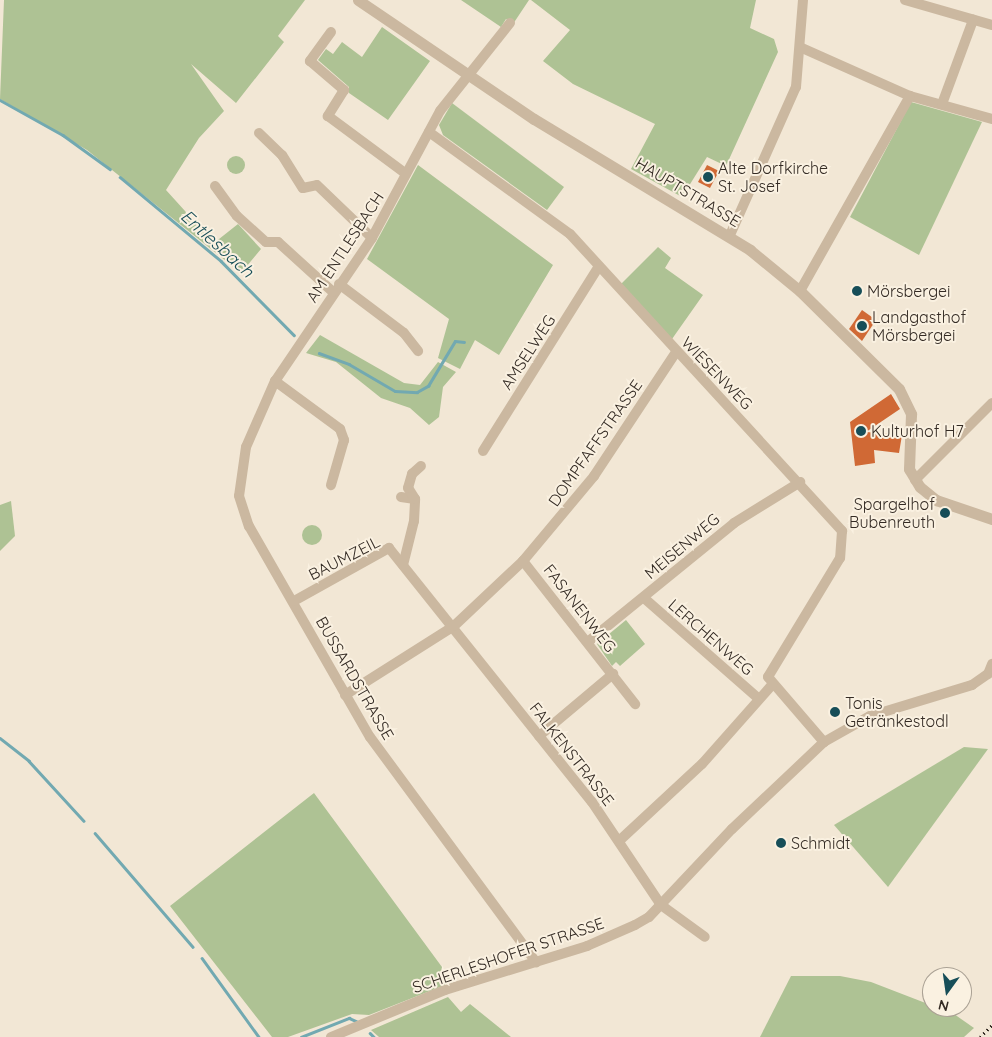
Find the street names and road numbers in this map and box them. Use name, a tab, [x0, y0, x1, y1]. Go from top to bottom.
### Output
street label: HAUPTSTRASSE	[632, 153, 744, 231]
street label: AM ENTLESBACH	[302, 188, 388, 306]
street label: AMSELWEG	[497, 311, 559, 393]
street label: WIESENWEG	[677, 333, 757, 413]
street label: DOMPFAFFSTRASSE	[544, 376, 646, 510]
street label: MEISENWEG	[641, 509, 723, 583]
street label: BAUMZEIL	[305, 532, 383, 584]
street label: FASANENWEG	[540, 560, 620, 656]
street label: LERCHENWEG	[665, 595, 757, 679]
street label: BUSSARDSTRASSE	[312, 613, 398, 743]
street label: FALKENSTRASSE	[526, 699, 618, 809]
street label: SCHERLESHOFER STRASSE	[410, 913, 606, 997]

